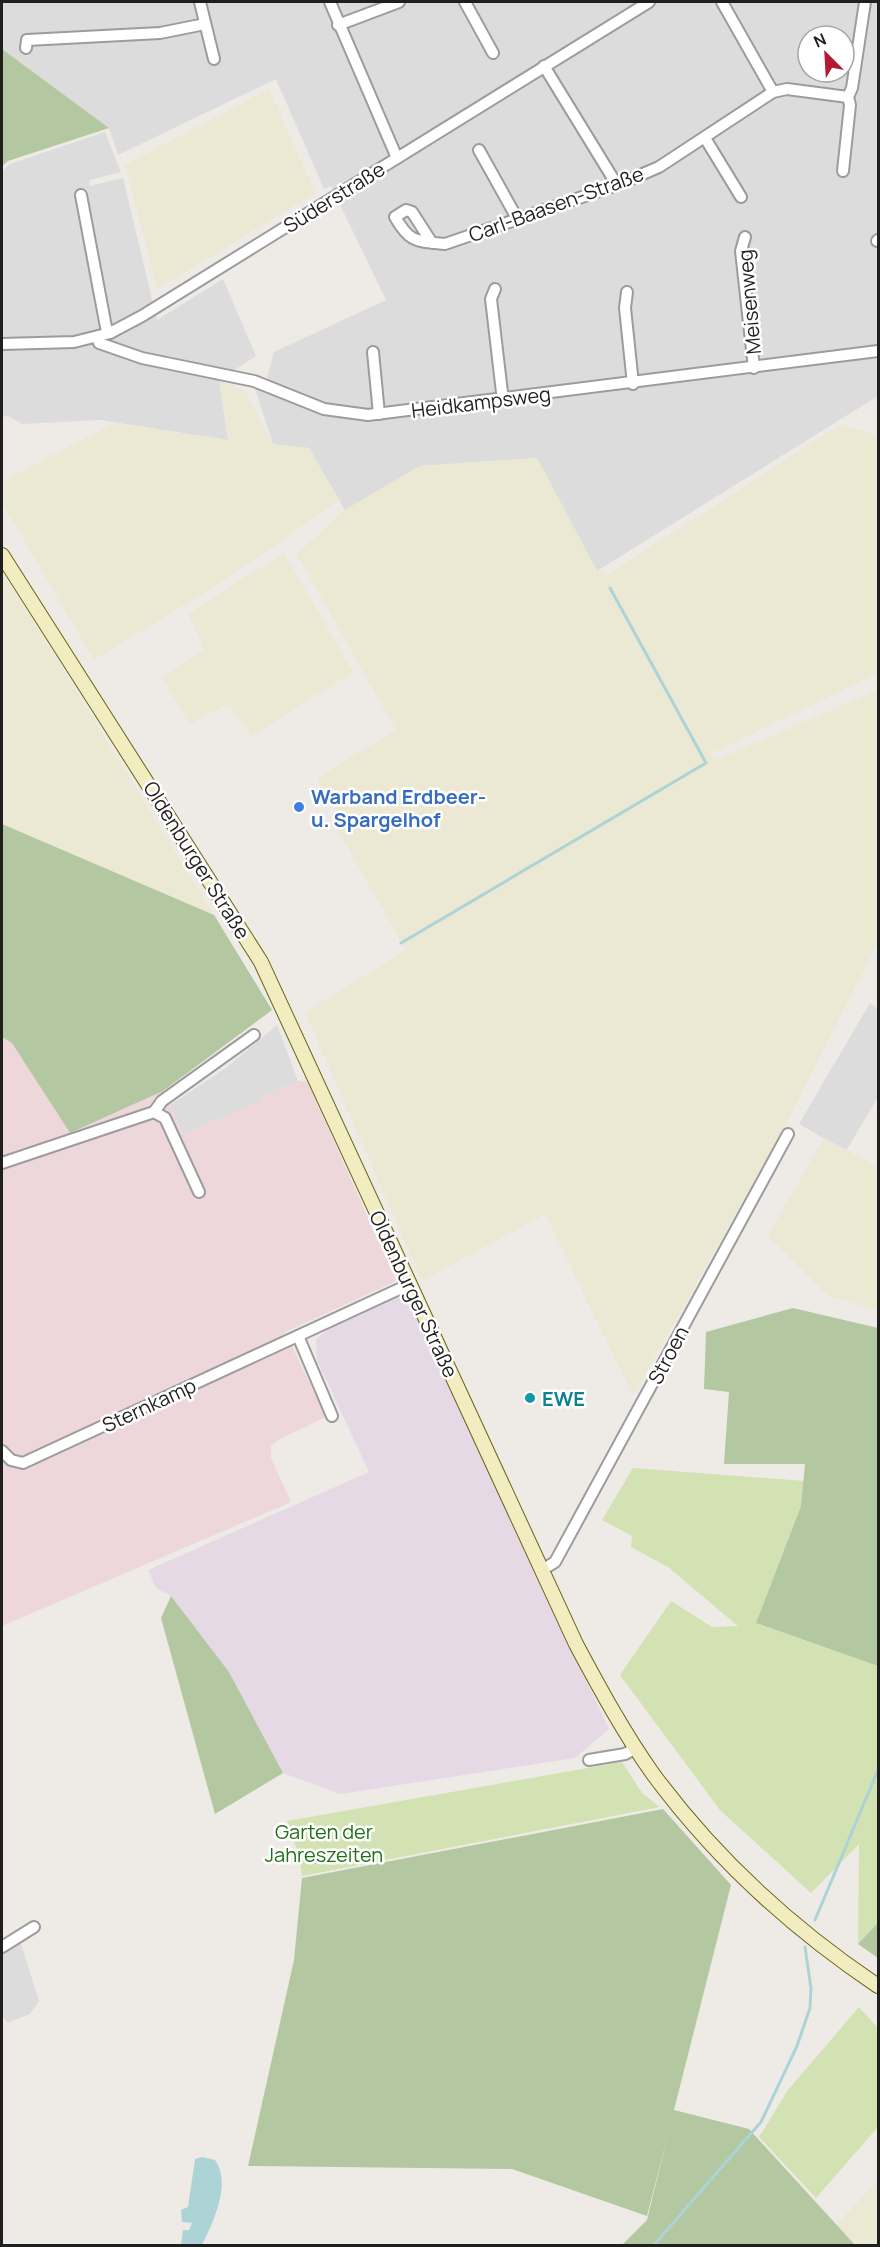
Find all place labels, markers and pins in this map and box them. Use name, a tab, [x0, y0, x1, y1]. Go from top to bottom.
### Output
place label: Warband Erdbeer- u. Spargelhof	[311, 783, 486, 833]
marker: Warband Erdbeer- u. Spargelhof	[292, 800, 306, 814]
place label: EWE	[542, 1385, 585, 1412]
marker: EWE	[523, 1391, 537, 1405]

